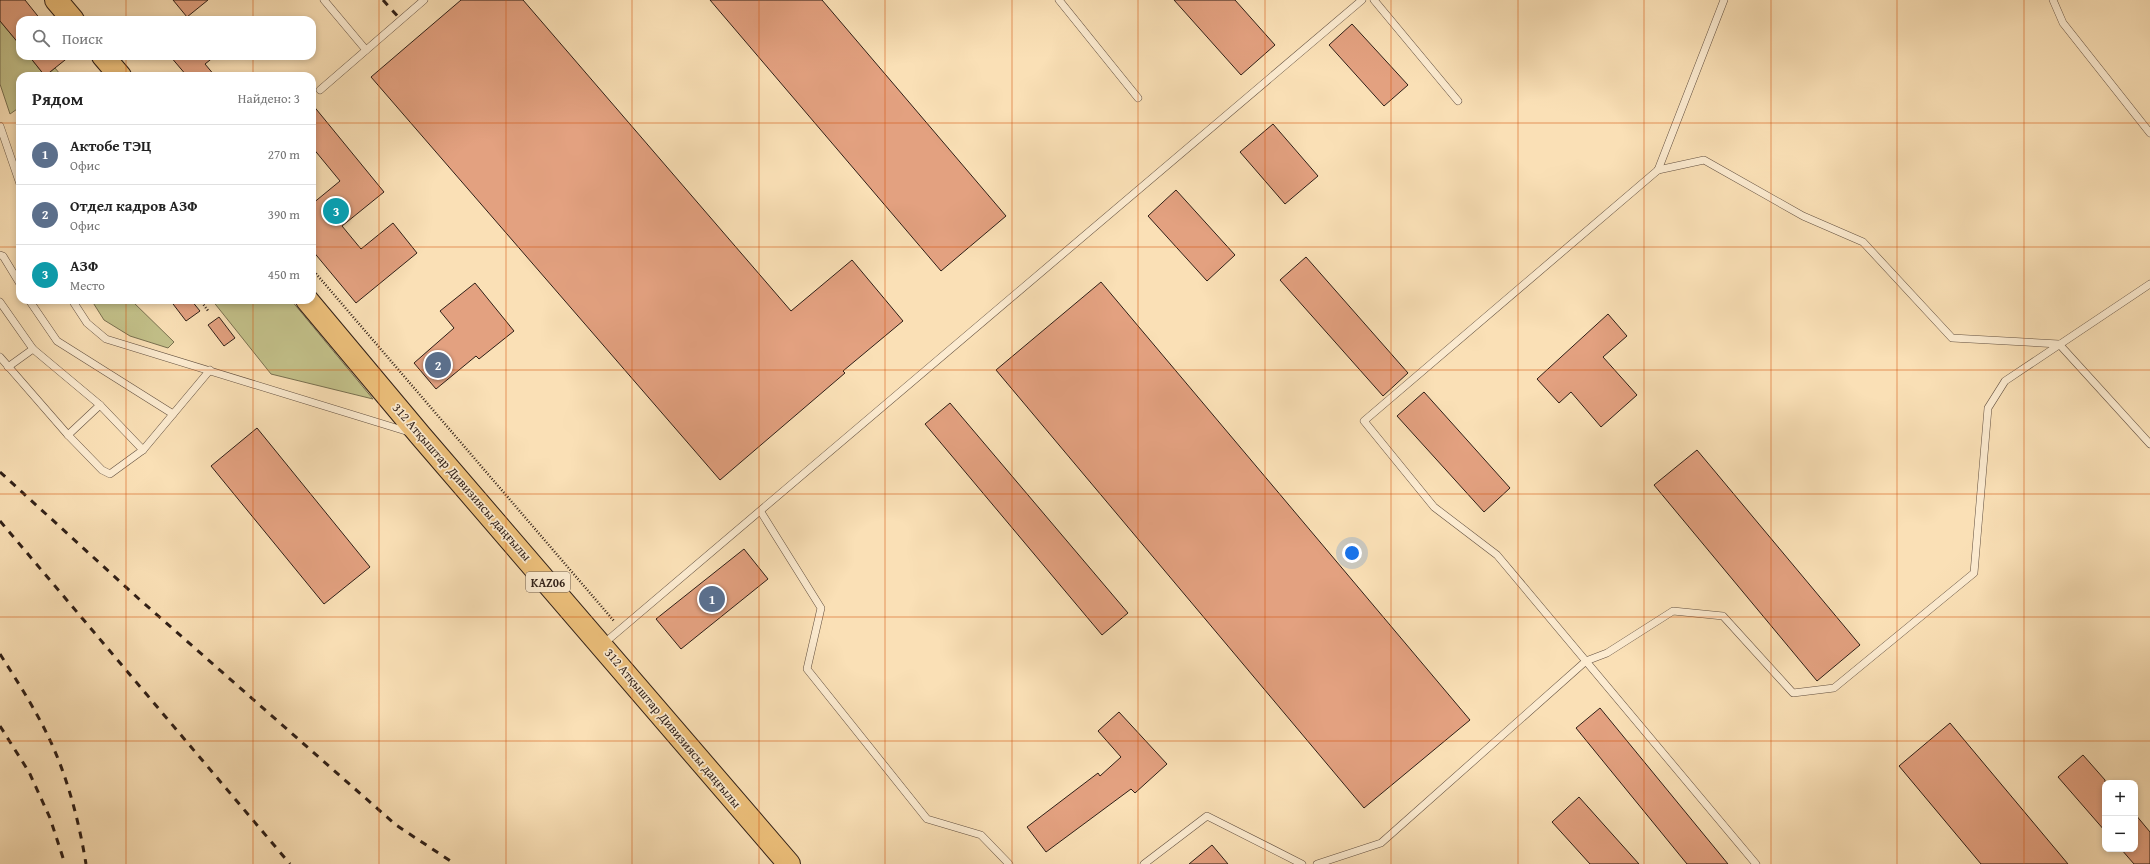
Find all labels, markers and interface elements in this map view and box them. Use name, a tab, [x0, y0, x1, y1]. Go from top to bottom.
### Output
search box	[16, 16, 316, 60]
icon: search	[30, 27, 52, 49]
text: Поиск	[62, 28, 103, 49]
text: Рядом	[32, 86, 83, 111]
text: Найдено: 3	[238, 89, 300, 108]
text: Актобе ТЭЦ	[70, 135, 151, 156]
text: 1	[42, 145, 48, 164]
text: 270 m	[268, 145, 300, 164]
text: Офис	[70, 156, 100, 175]
text: Отдел кадров АЗФ	[70, 195, 198, 216]
pin: 3	[323, 196, 349, 226]
text: 2	[42, 205, 48, 224]
text: 390 m	[268, 205, 300, 224]
text: Офис	[70, 216, 100, 235]
text: АЗФ	[70, 255, 98, 276]
text: 3	[42, 265, 48, 284]
text: 450 m	[268, 265, 300, 284]
text: Место	[70, 276, 105, 295]
pin: 2	[425, 350, 451, 380]
street label: 312 Атқыштар Дивизиясы даңғылы	[388, 399, 536, 565]
your location	[1342, 543, 1362, 563]
road number: KАZ06	[526, 572, 570, 592]
pin: 1	[699, 584, 725, 614]
street label: 312 Атқыштар Дивизиясы даңғылы	[600, 644, 746, 812]
map controls	[2102, 780, 2138, 852]
button: +	[2102, 780, 2138, 816]
button: −	[2102, 816, 2138, 852]

